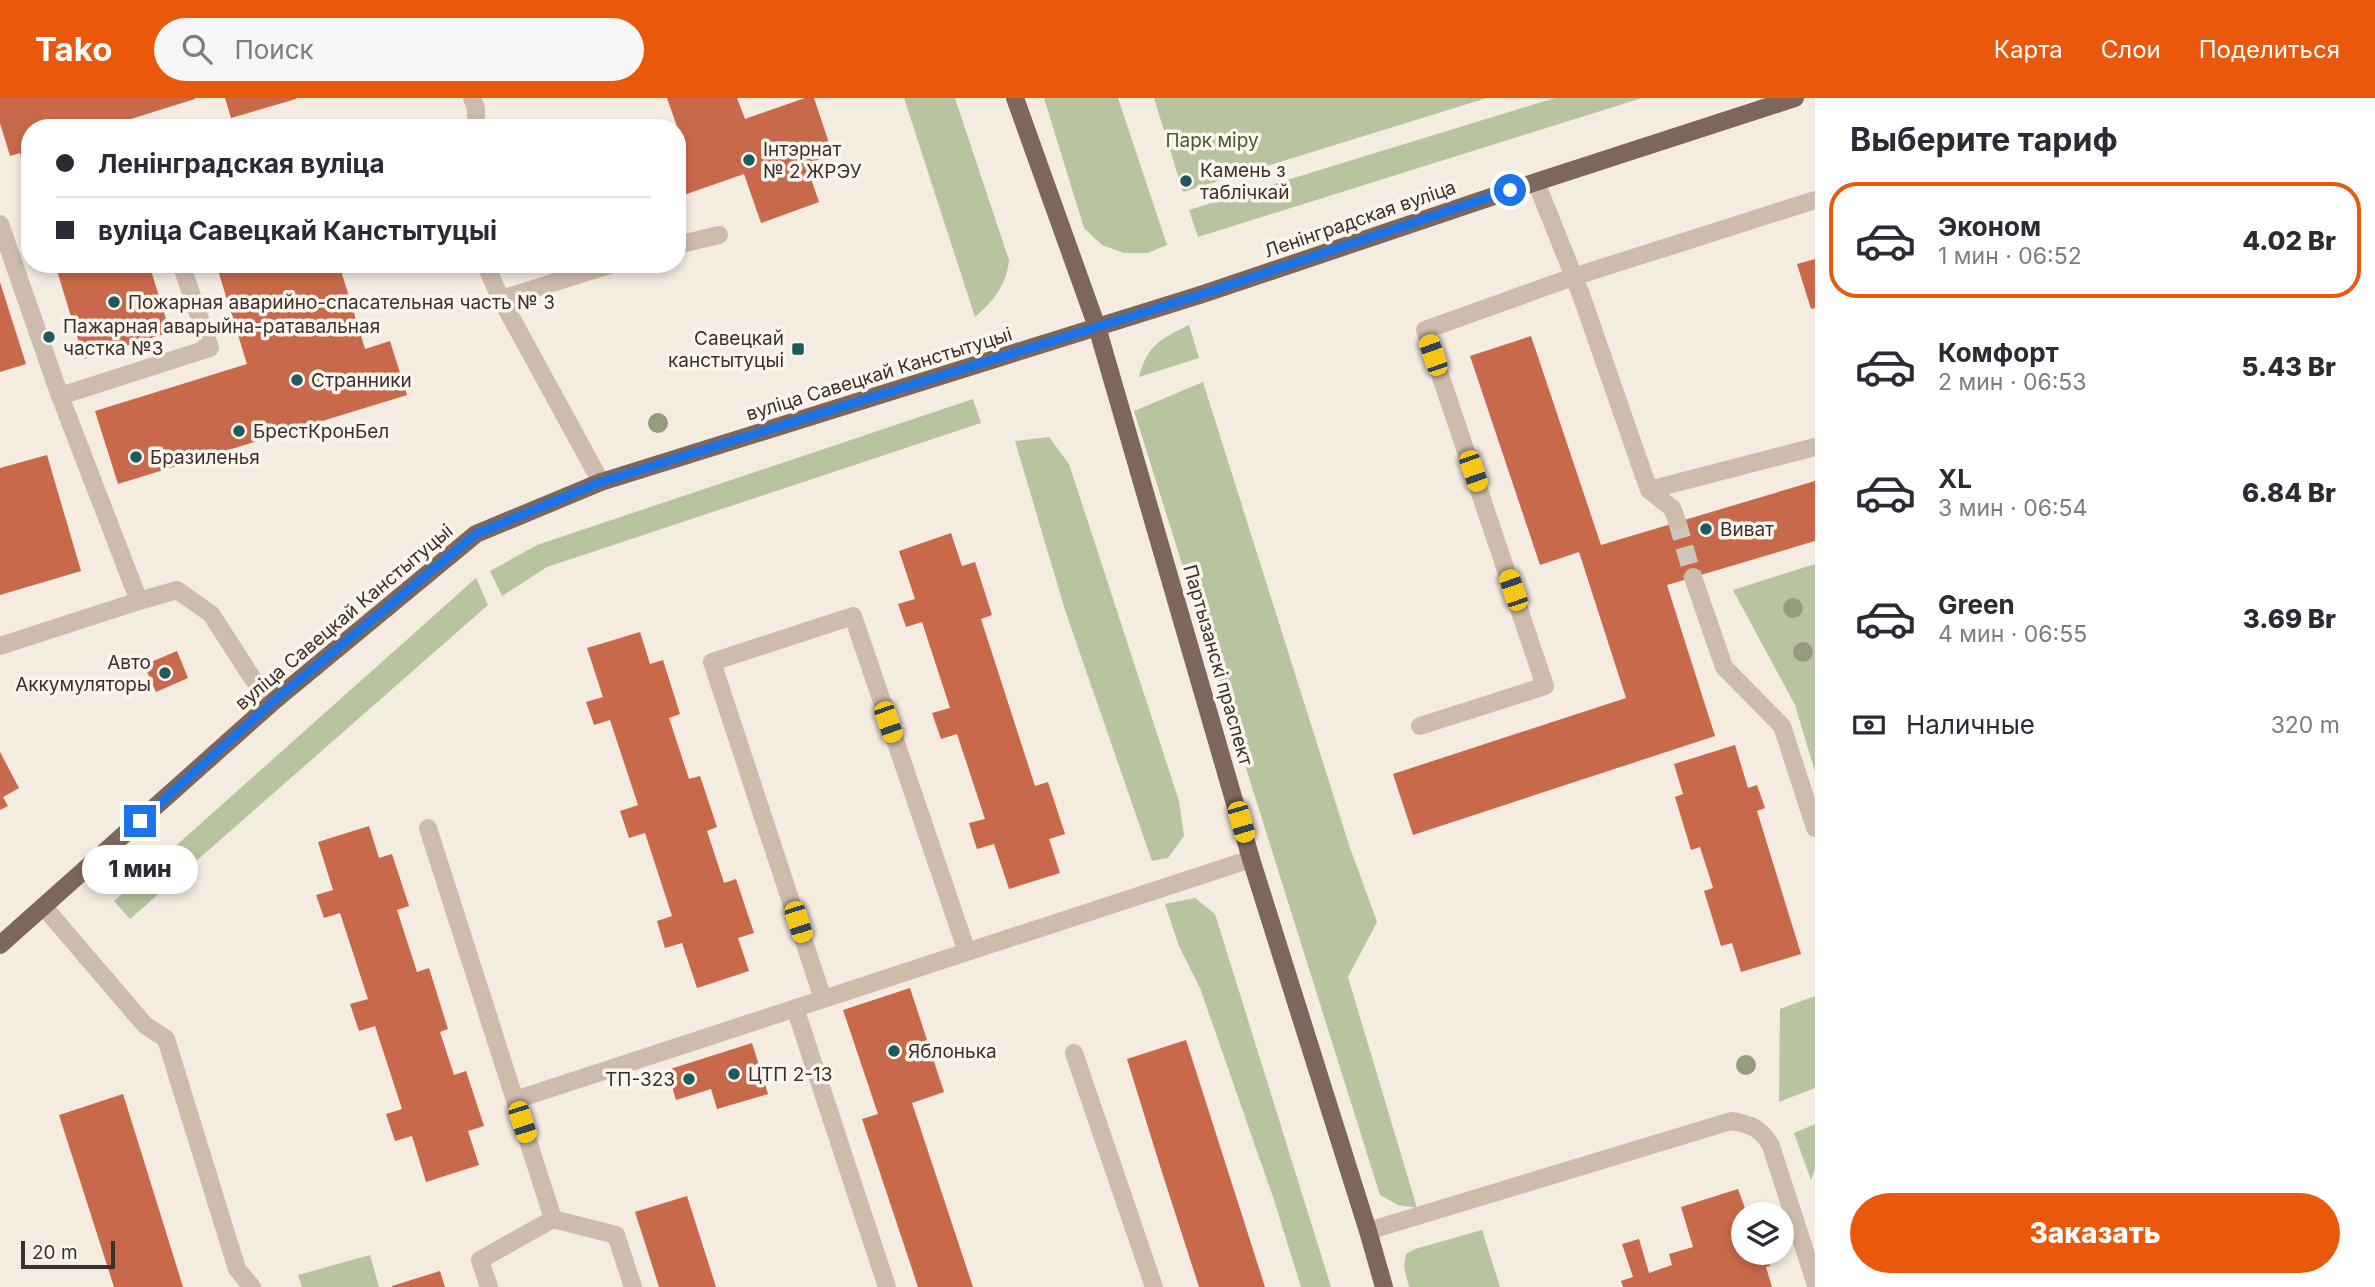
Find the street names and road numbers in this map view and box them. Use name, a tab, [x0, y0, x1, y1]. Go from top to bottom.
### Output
street label: Ленінградская вуліца	[1261, 175, 1459, 263]
street label: вуліца Савецкай Канстытуцыі	[743, 322, 1015, 426]
street label: вуліца Савецкай Канстытуцыі	[230, 519, 458, 715]
street label: Партызанскі праспект	[1178, 562, 1258, 768]

